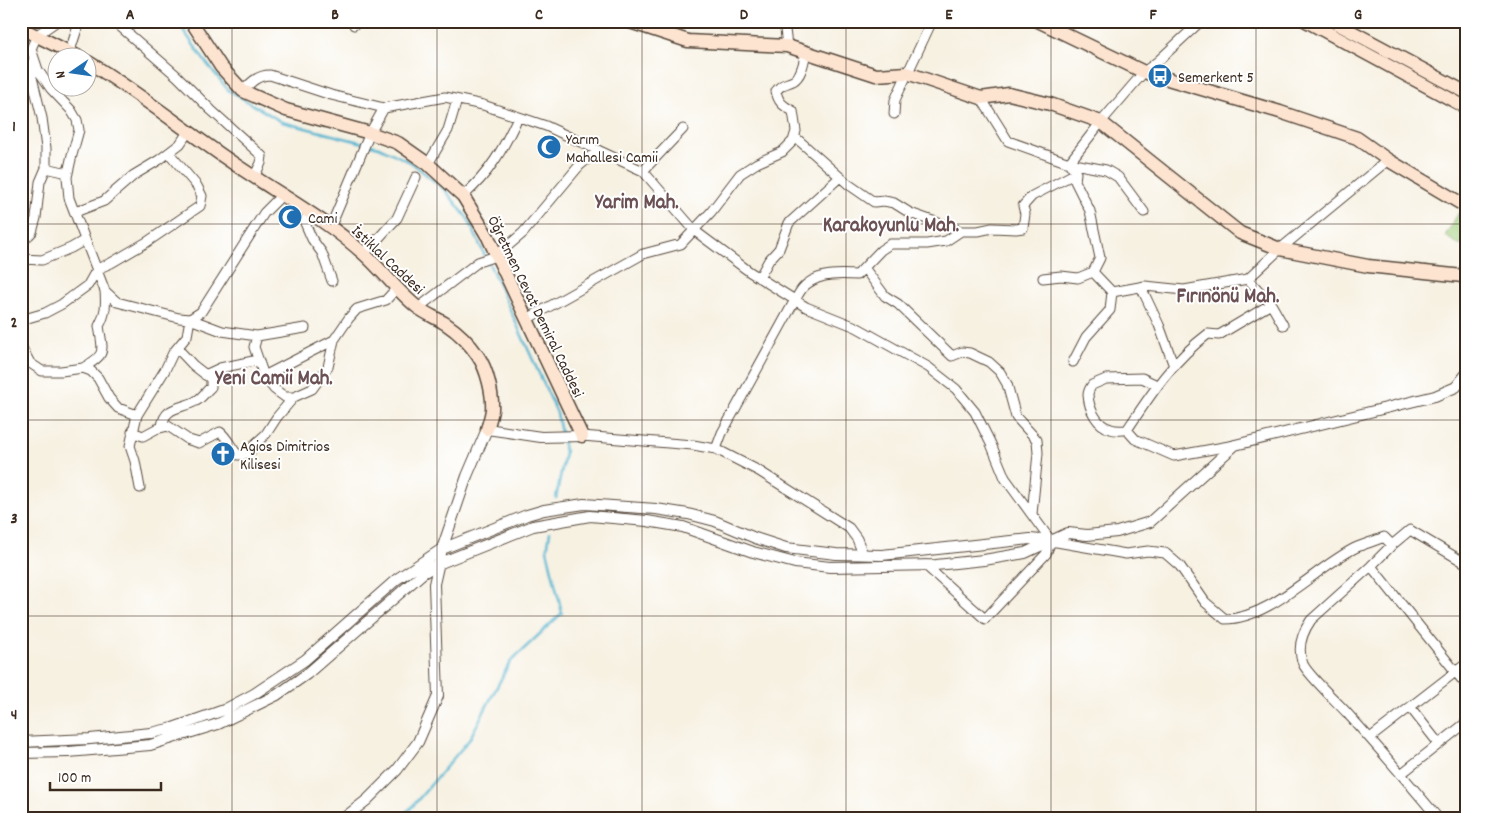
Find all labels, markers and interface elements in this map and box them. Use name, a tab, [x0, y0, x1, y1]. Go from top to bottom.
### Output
text: A	[126, 4, 135, 27]
text: B	[331, 4, 339, 27]
text: C	[535, 4, 543, 27]
text: D	[740, 4, 749, 27]
text: E	[945, 4, 953, 27]
text: F	[1149, 4, 1157, 27]
text: G	[1354, 4, 1362, 27]
north arrow	[48, 48, 98, 98]
bus stop icon: Semerkent 5	[1147, 63, 1173, 89]
place label: Semerkent 5	[1178, 67, 1254, 90]
text: N	[51, 69, 72, 80]
text: 1	[12, 116, 16, 139]
place label: Yarım Mahallesi Camii	[566, 129, 658, 170]
mosque icon: Yarım Mahallesi Camii	[536, 134, 562, 160]
district label: Yarim Mah.	[594, 189, 679, 219]
mosque icon: Cami	[277, 204, 303, 230]
place label: Cami	[308, 208, 337, 231]
street label: Öğretmen Cevat Demiral Caddesi	[481, 212, 589, 402]
district label: Karakoyunlu Mah.	[823, 212, 959, 242]
street label: İstiklal Caddesi	[346, 221, 429, 301]
district label: Fırınönü Mah.	[1177, 283, 1279, 313]
text: 2	[11, 312, 18, 335]
district label: Yeni Camii Mah.	[214, 365, 333, 395]
place label: Agios Dimitrios Kilisesi	[240, 436, 330, 477]
church icon: Agios Dimitrios Kilisesi	[210, 441, 236, 467]
text: 3	[10, 508, 18, 531]
text: 4	[11, 704, 17, 727]
scale bar	[50, 759, 161, 791]
text: 100 m	[58, 768, 91, 790]

